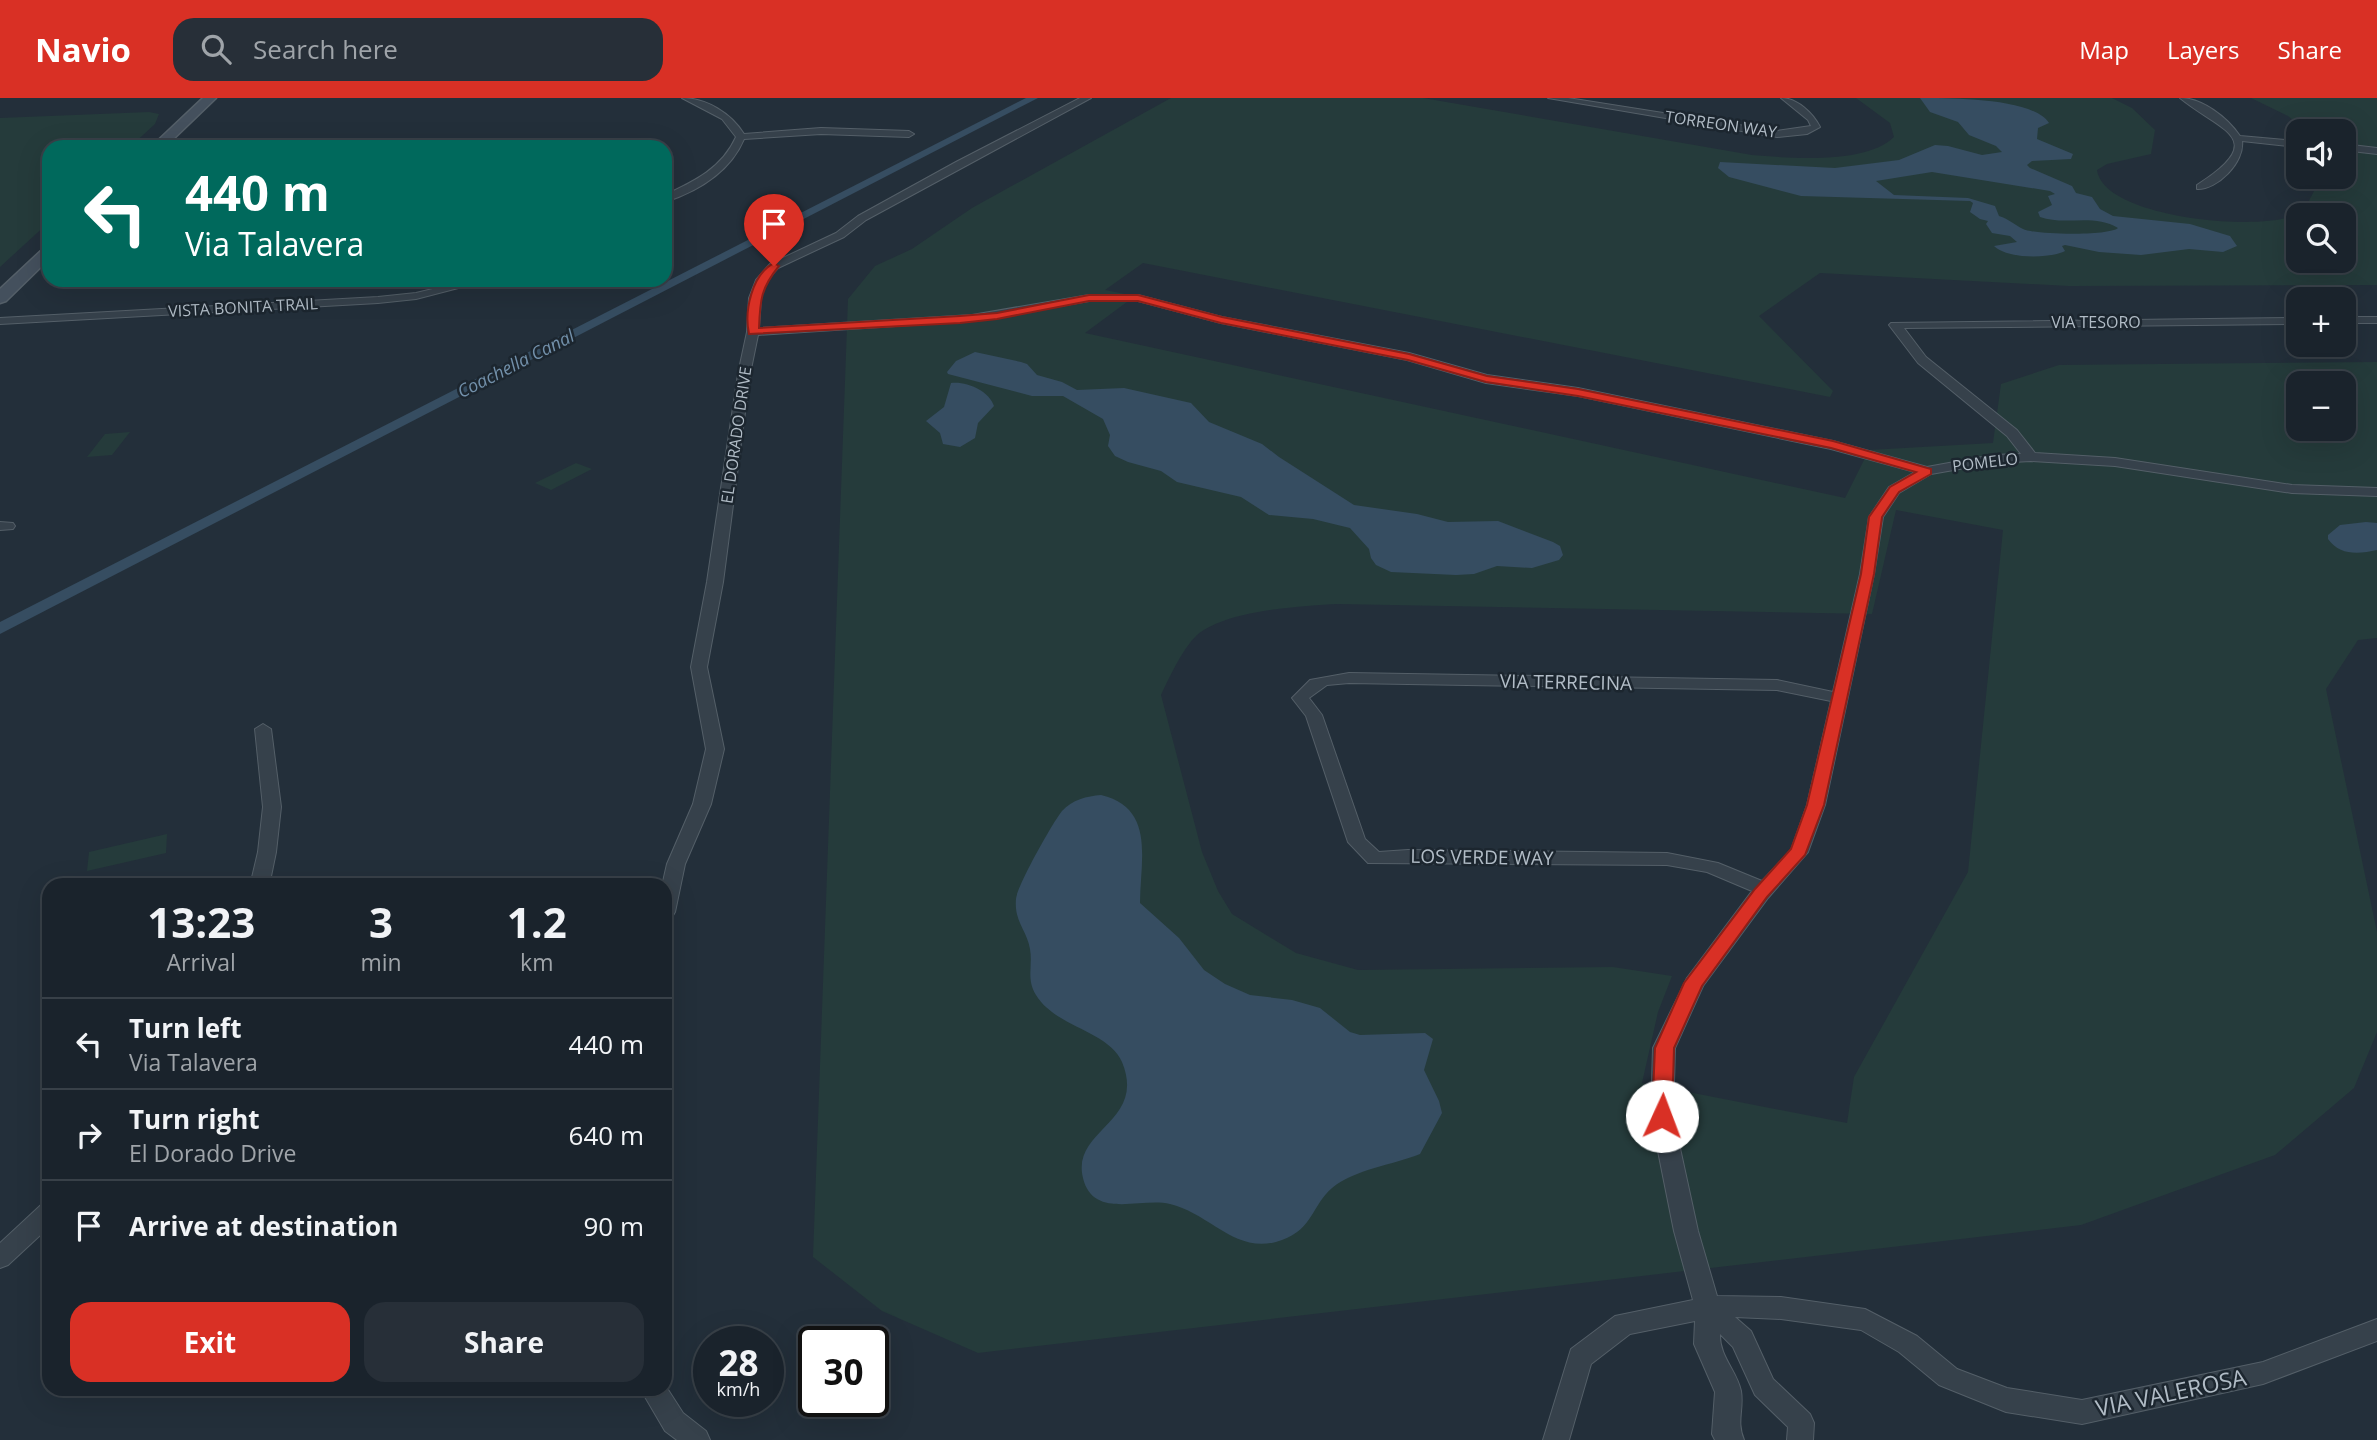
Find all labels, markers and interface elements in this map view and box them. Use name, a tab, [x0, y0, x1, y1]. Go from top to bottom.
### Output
search box	[173, 18, 663, 81]
text: Navio	[35, 27, 131, 72]
icon: search	[197, 30, 235, 68]
text: Search here	[253, 31, 398, 67]
text: Map	[2079, 33, 2129, 66]
text: Layers	[2167, 33, 2240, 66]
text: Share	[2278, 33, 2342, 66]
street label: TORREON WAY	[1664, 105, 1778, 143]
map controls	[2286, 119, 2356, 441]
button: sound	[2286, 119, 2356, 189]
text: 440 m	[185, 159, 330, 225]
icon: left	[70, 168, 161, 259]
pin	[744, 194, 804, 266]
button: search	[2286, 203, 2356, 273]
icon: arrive	[755, 205, 793, 243]
text: Via Talavera	[185, 222, 364, 265]
button: +	[2286, 287, 2356, 357]
street label: VISTA BONITA TRAIL	[168, 292, 318, 322]
street label: VIA TESORO	[2051, 311, 2141, 333]
water label: Coachella Canal	[453, 323, 579, 403]
street label: EL DORADO DRIVE	[716, 365, 756, 505]
button: −	[2286, 371, 2356, 441]
street label: POMELO	[1951, 447, 2019, 477]
street label: VIA TERRECINA	[1500, 668, 1632, 696]
street label: LOS VERDE WAY	[1410, 843, 1554, 871]
text: 13:23	[147, 893, 255, 950]
text: 3	[369, 893, 393, 950]
text: 1.2	[507, 893, 567, 950]
text: Arrival	[167, 946, 236, 978]
text: min	[360, 946, 402, 978]
text: km	[520, 946, 553, 978]
text: Turn left	[129, 1010, 241, 1046]
icon: left	[70, 1025, 108, 1063]
text: 440 m	[569, 1026, 644, 1062]
text: Via Talavera	[129, 1046, 258, 1078]
position arrow	[1625, 1079, 1699, 1153]
text: Turn right	[129, 1101, 260, 1137]
icon: right	[70, 1116, 108, 1154]
text: 640 m	[569, 1117, 644, 1153]
text: El Dorado Drive	[129, 1137, 296, 1169]
icon: arrive	[70, 1207, 108, 1245]
text: Arrive at destination	[129, 1208, 398, 1244]
text: 90 m	[583, 1208, 644, 1244]
button: Exit	[70, 1302, 350, 1382]
button: Share	[364, 1302, 644, 1382]
speed limit sign: 30	[798, 1326, 889, 1417]
text: 28	[718, 1339, 759, 1386]
street label: VIA VALEROSA	[2093, 1360, 2249, 1424]
text: km/h	[717, 1377, 760, 1401]

